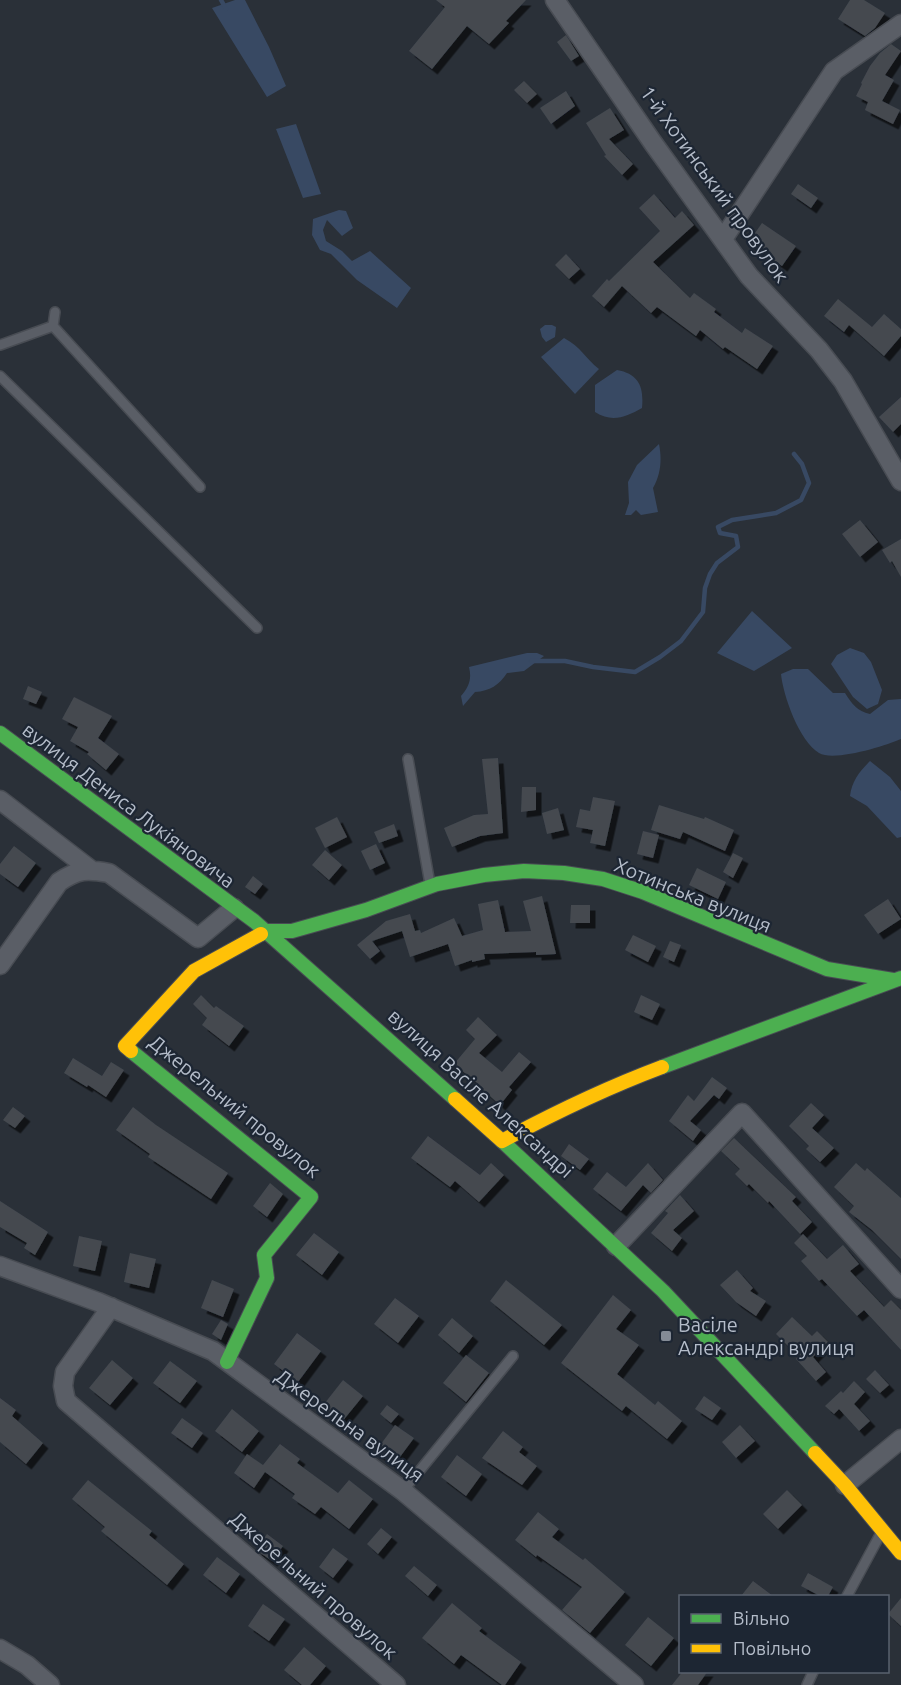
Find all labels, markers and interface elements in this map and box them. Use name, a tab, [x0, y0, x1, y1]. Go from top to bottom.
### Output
street label: 1-й Хотинський провулок	[636, 81, 794, 287]
street label: вулиця Дениса Лукіяновича	[18, 718, 240, 892]
street label: Хотинська вулиця	[611, 853, 775, 937]
street label: вулиця Васіле Александрі	[384, 1004, 578, 1182]
street label: Джерельний провулок	[145, 1030, 325, 1182]
place label: Васіле Александрі вулиця	[678, 1313, 855, 1359]
marker: Васіле Александрі вулиця	[659, 1329, 673, 1343]
street label: Джерельна вулиця	[271, 1364, 429, 1486]
street label: Джерельний провулок	[226, 1506, 402, 1664]
legend	[679, 1595, 889, 1673]
text: Вільно	[733, 1608, 790, 1628]
text: Повільно	[733, 1638, 811, 1658]

